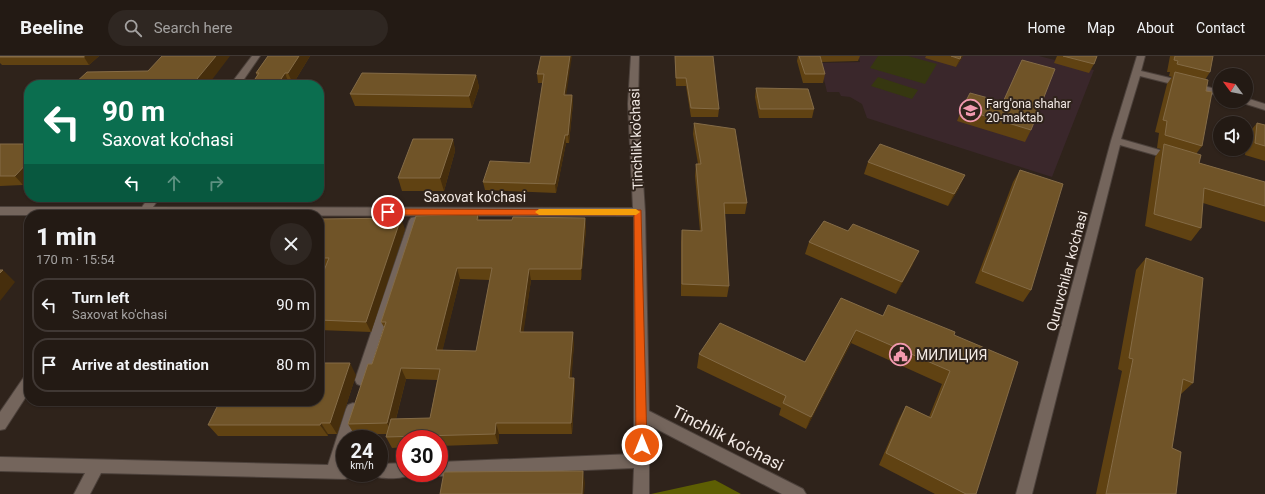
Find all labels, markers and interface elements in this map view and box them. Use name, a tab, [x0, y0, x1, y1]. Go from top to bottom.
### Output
search box	[108, 10, 388, 46]
text: Beeline	[20, 16, 84, 39]
icon: search	[122, 17, 144, 39]
text: Search here	[154, 19, 233, 37]
text: Home	[1027, 20, 1065, 36]
text: Map	[1087, 20, 1115, 36]
text: About	[1137, 20, 1174, 36]
text: Contact	[1196, 20, 1245, 36]
north arrow	[1213, 68, 1253, 108]
map controls	[1213, 68, 1253, 156]
street label: Tinchlik ko'chasi	[626, 88, 646, 190]
text: 90 m	[102, 95, 165, 128]
icon: left	[36, 96, 88, 148]
place label: Farg'ona shahar 20-maktab	[986, 97, 1071, 125]
school or university icon: Farg'ona shahar 20-maktab	[958, 98, 984, 124]
button: sound	[1213, 116, 1253, 156]
text: Saxovat ko'chasi	[102, 129, 234, 150]
icon: left	[121, 172, 143, 194]
icon: ahead	[163, 172, 185, 194]
icon: right	[205, 172, 227, 194]
street label: Saxovat ko'chasi	[424, 189, 526, 205]
pin	[371, 195, 405, 229]
icon: arrive	[377, 201, 399, 223]
street label: Quruvchilar ko'chasi	[1043, 209, 1091, 333]
text: 1 min	[36, 223, 97, 251]
button: close	[270, 223, 312, 265]
text: 170 m · 15:54	[36, 252, 115, 267]
text: Turn left	[72, 289, 129, 307]
icon: left	[38, 294, 60, 316]
text: 90 m	[276, 296, 310, 314]
text: Saxovat ko'chasi	[72, 307, 167, 322]
public building icon: МИЛИЦИЯ	[888, 342, 914, 368]
place label: МИЛИЦИЯ	[916, 347, 987, 363]
icon: arrive	[38, 354, 60, 376]
text: Arrive at destination	[72, 356, 209, 374]
text: 80 m	[276, 356, 310, 374]
street label: Tinchlik ko'chasi	[669, 401, 787, 475]
position arrow	[621, 424, 663, 466]
speed limit sign: 30	[396, 430, 448, 482]
text: 24	[351, 439, 373, 463]
text: km/h	[350, 460, 374, 471]

